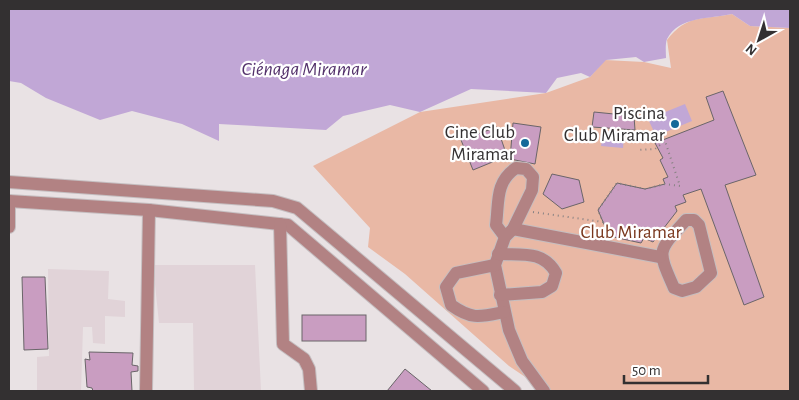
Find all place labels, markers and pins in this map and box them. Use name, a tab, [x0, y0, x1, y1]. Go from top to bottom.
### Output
place label: Piscina Club Miramar	[564, 104, 665, 145]
marker: Piscina Club Miramar	[669, 118, 681, 130]
place label: Cine Club Miramar	[445, 123, 515, 164]
marker: Cine Club Miramar	[519, 137, 531, 149]

